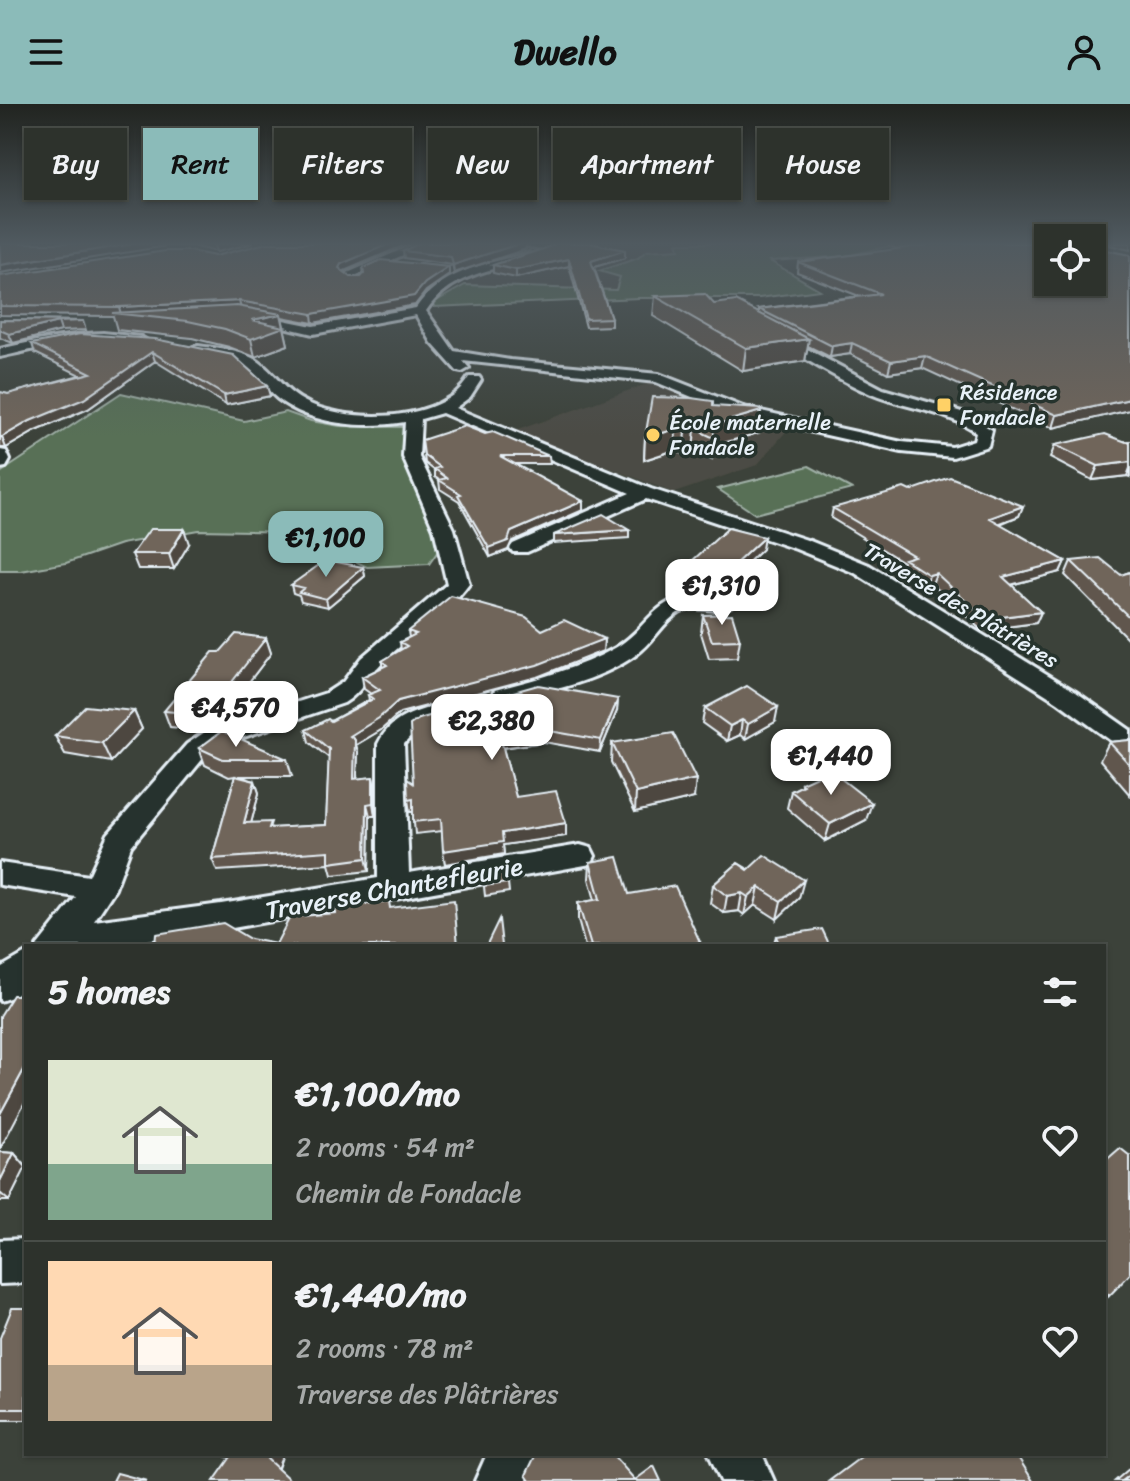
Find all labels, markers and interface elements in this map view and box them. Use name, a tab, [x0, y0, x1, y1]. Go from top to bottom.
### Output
text: Dwello	[513, 20, 617, 84]
icon: menu	[24, 30, 68, 74]
icon: person	[1062, 30, 1106, 74]
chip: Buy	[24, 128, 127, 200]
chip: Rent	[143, 128, 258, 200]
chip: Filters	[274, 128, 412, 200]
chip: New	[428, 128, 537, 200]
chip: Apartment	[553, 128, 741, 200]
chip: House	[757, 128, 889, 200]
map controls	[1034, 224, 1106, 296]
button: locate	[1034, 224, 1106, 296]
place label: Résidence Fondacle	[960, 373, 1058, 437]
marker: Résidence Fondacle	[935, 396, 953, 414]
place label: École maternelle Fondacle	[669, 403, 831, 467]
marker: École maternelle Fondacle	[644, 426, 662, 444]
pin: €1,100	[261, 511, 391, 579]
text: €1,100	[286, 514, 366, 560]
street label: Traverse des Plâtrières	[856, 531, 1067, 679]
pin: €1,310	[657, 559, 787, 627]
text: €1,310	[683, 562, 761, 608]
pin: €4,570	[171, 681, 301, 749]
text: €4,570	[192, 684, 280, 730]
pin: €2,380	[427, 694, 557, 762]
text: €2,380	[449, 697, 535, 743]
pin: €1,440	[766, 729, 896, 797]
text: €1,440	[789, 732, 873, 778]
street label: Traverse Chantefleurie	[262, 843, 527, 933]
text: 5 homes	[48, 962, 170, 1022]
icon: filters	[1038, 970, 1082, 1014]
text: €1,100/mo	[296, 1064, 460, 1124]
icon: home	[112, 1092, 208, 1188]
icon: heart	[1038, 1118, 1082, 1162]
text: 2 rooms · 54 m²	[296, 1124, 475, 1170]
text: Chemin de Fondacle	[296, 1170, 521, 1216]
text: €1,440/mo	[296, 1265, 467, 1325]
icon: home	[112, 1293, 208, 1389]
icon: heart	[1038, 1319, 1082, 1363]
text: 2 rooms · 78 m²	[296, 1325, 473, 1371]
text: Traverse des Plâtrières	[296, 1371, 558, 1417]

